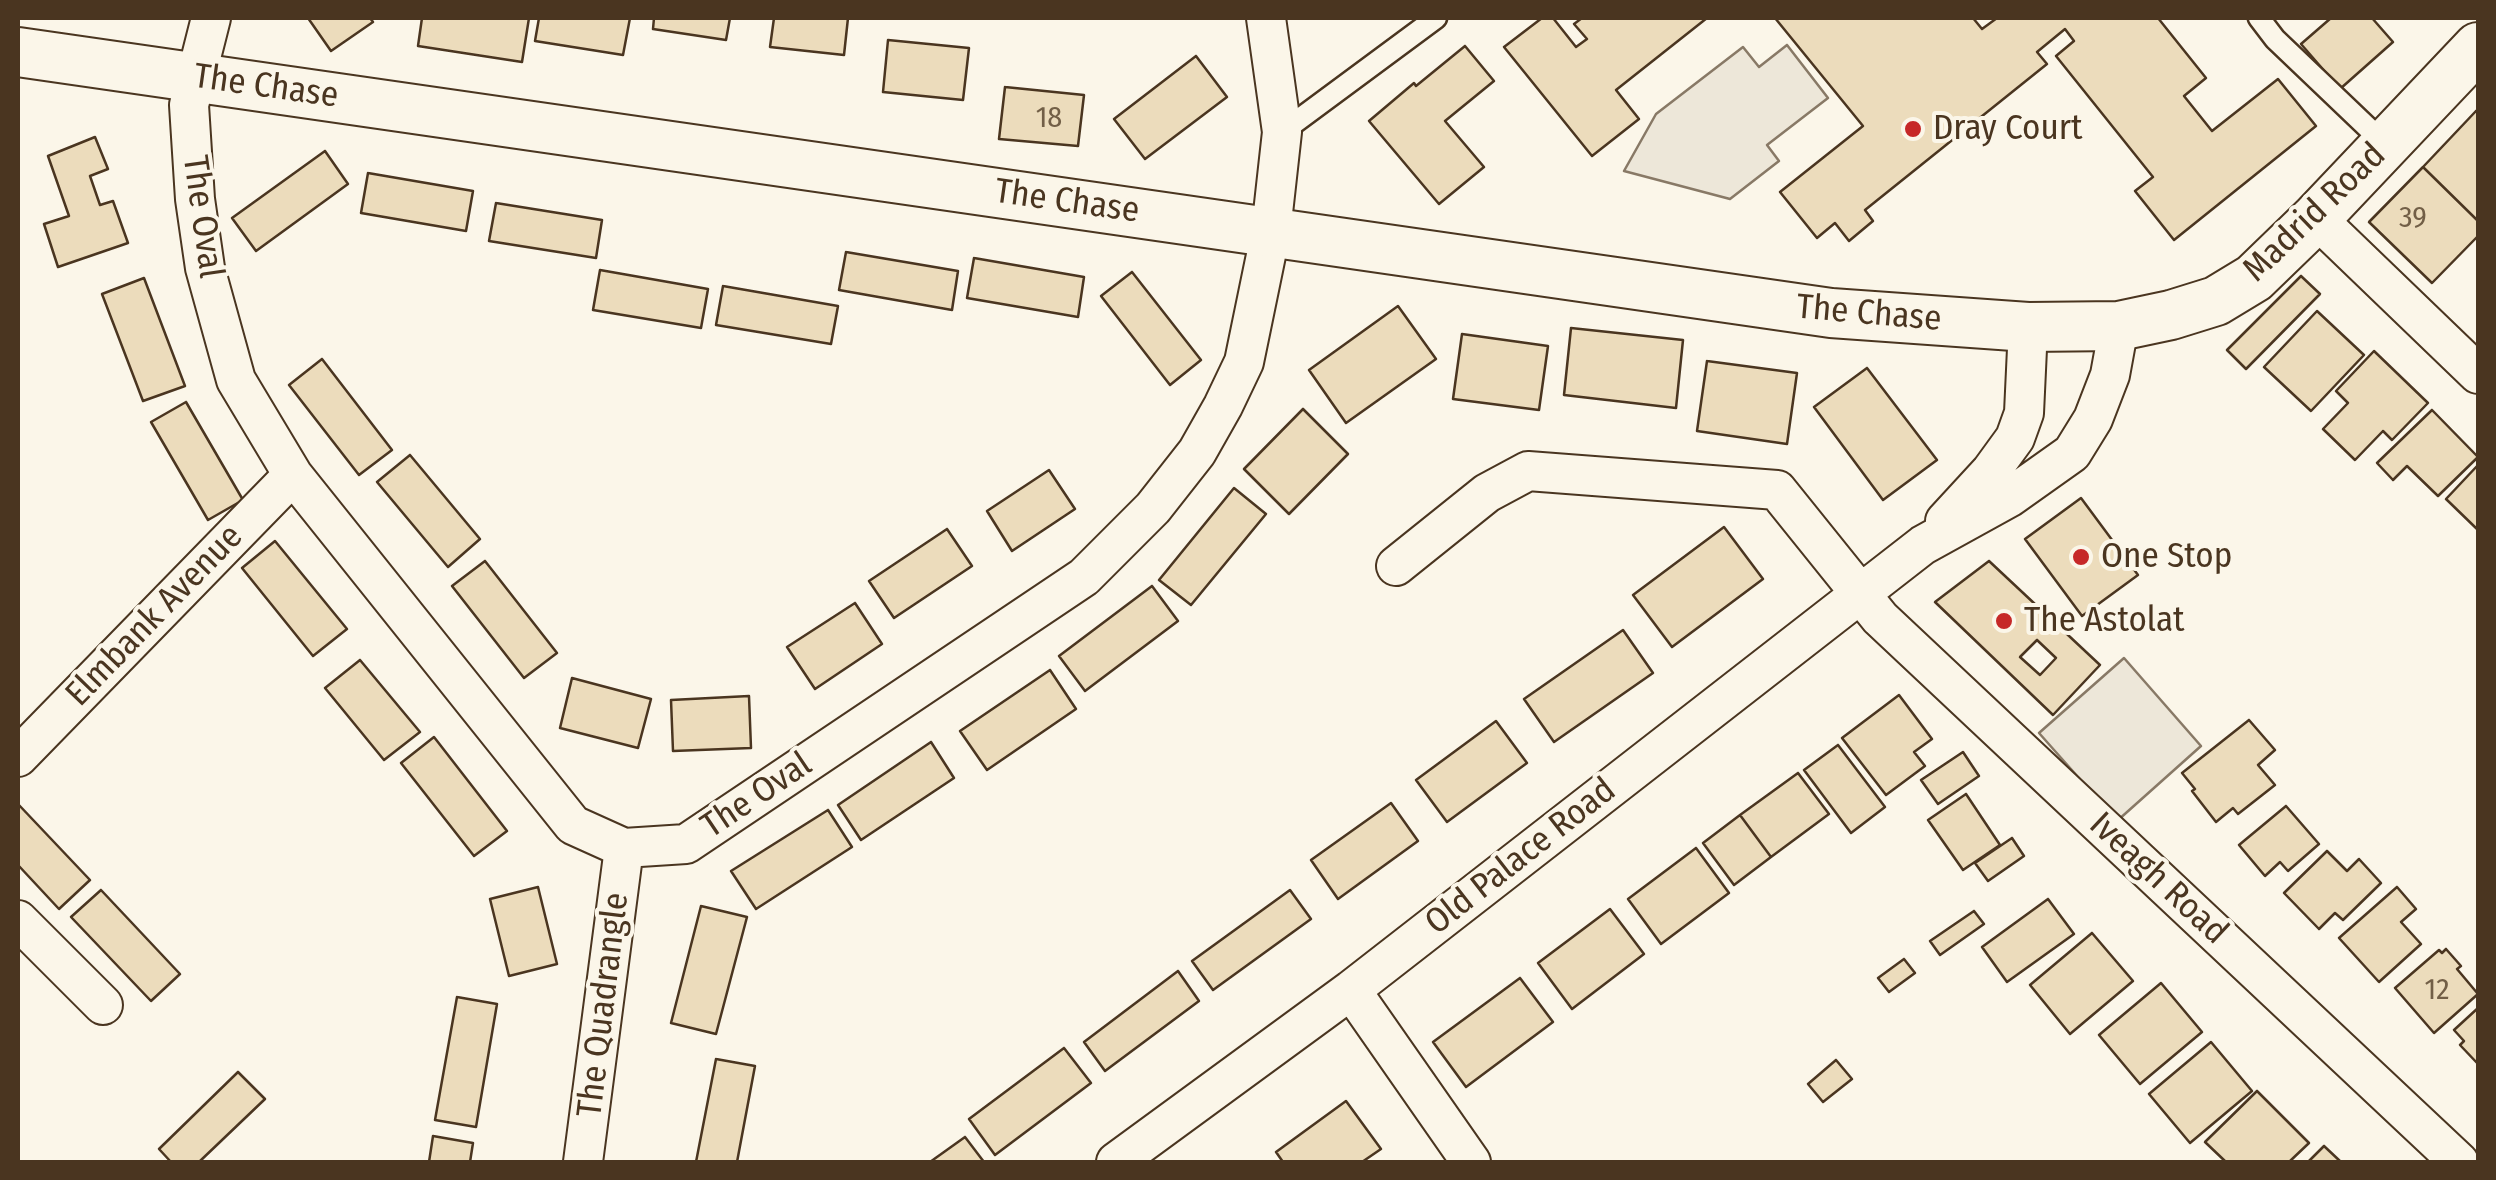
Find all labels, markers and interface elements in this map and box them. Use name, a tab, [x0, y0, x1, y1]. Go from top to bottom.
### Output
street label: The Chase	[191, 56, 341, 118]
house number: 18	[1036, 101, 1062, 137]
place label: Dray Court	[1933, 108, 2082, 150]
marker: Dray Court	[1902, 118, 1924, 140]
street label: Madrid Road	[2235, 135, 2395, 291]
street label: The Oval	[173, 153, 231, 281]
street label: The Chase	[992, 171, 1142, 233]
house number: 39	[2399, 201, 2427, 237]
street label: The Chase	[1795, 287, 1943, 341]
street label: Elmbank Avenue	[58, 517, 252, 715]
place label: One Stop	[2101, 536, 2232, 578]
marker: One Stop	[2070, 546, 2092, 568]
place label: The Astolat	[2024, 600, 2185, 642]
marker: The Astolat	[1993, 610, 2015, 632]
street label: The Oval	[694, 744, 820, 848]
street label: Old Palace Road	[1417, 770, 1625, 944]
street label: Iveagh Road	[2080, 804, 2236, 954]
street label: The Quadrangle	[569, 890, 639, 1120]
house number: 12	[2425, 973, 2449, 1009]

